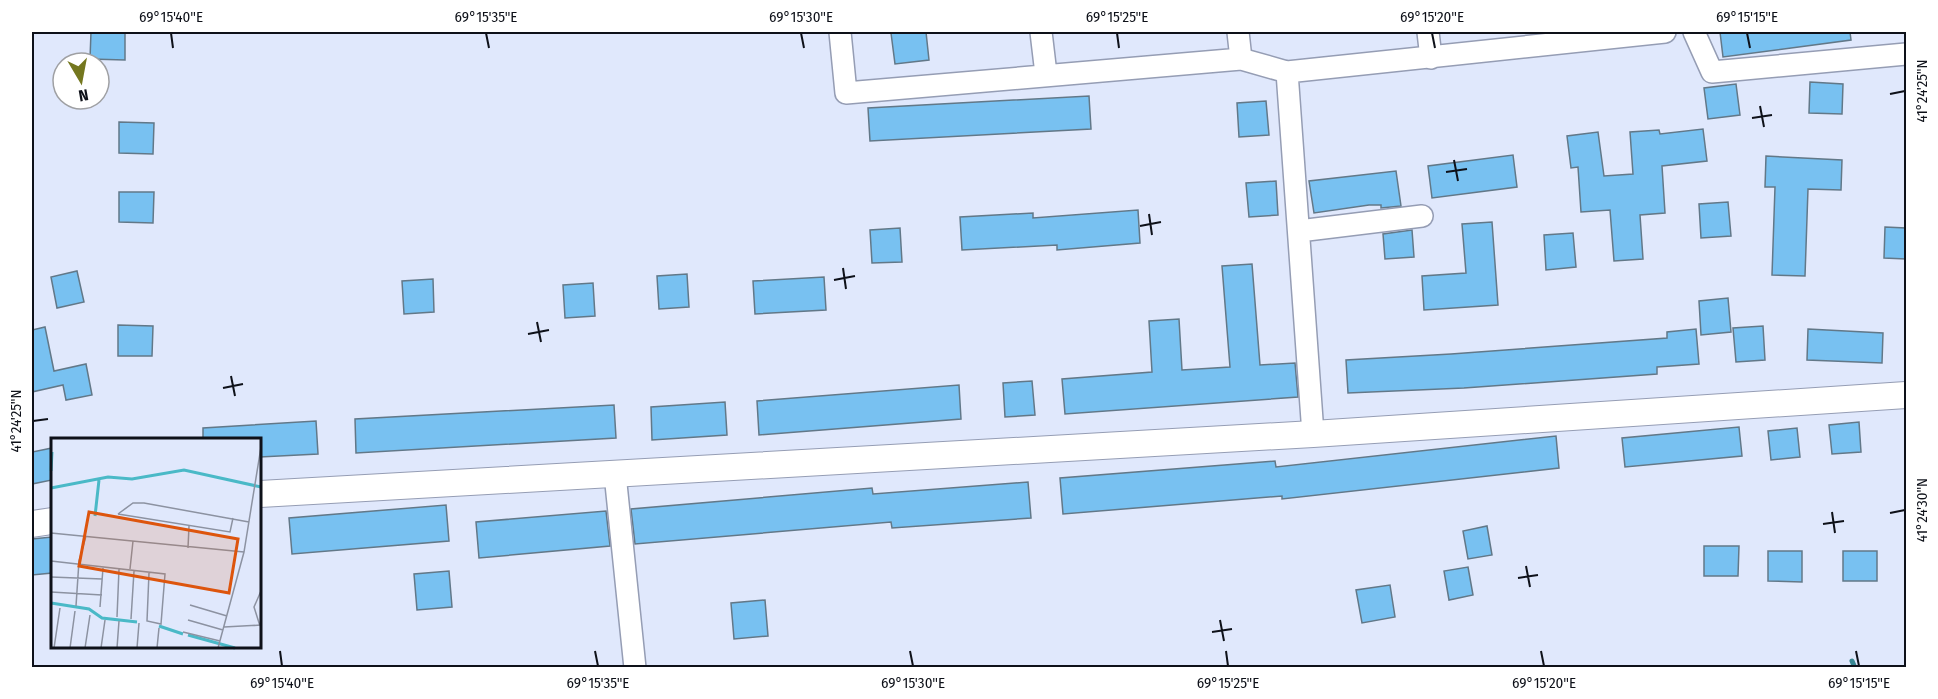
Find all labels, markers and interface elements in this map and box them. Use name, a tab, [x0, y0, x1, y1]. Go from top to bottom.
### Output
text: 69°15'40"E	[139, 8, 203, 26]
text: 69°15'35"E	[455, 8, 517, 26]
text: 69°15'30"E	[769, 8, 833, 26]
text: 69°15'25"E	[1086, 8, 1148, 26]
text: 69°15'20"E	[1400, 8, 1464, 26]
text: 69°15'15"E	[1716, 8, 1778, 26]
north arrow	[51, 51, 111, 111]
text: 41°24'25"N	[1913, 59, 1931, 123]
text: N	[77, 85, 90, 105]
text: 41°24'25"N	[7, 389, 25, 453]
inset map	[51, 438, 261, 648]
text: 41°24'30"N	[1913, 478, 1931, 542]
text: 69°15'40"E	[250, 674, 314, 692]
text: 69°15'35"E	[567, 674, 629, 692]
text: 69°15'30"E	[881, 674, 945, 692]
text: 69°15'25"E	[1197, 674, 1259, 692]
text: 69°15'20"E	[1512, 674, 1576, 692]
text: 69°15'15"E	[1828, 674, 1890, 692]

